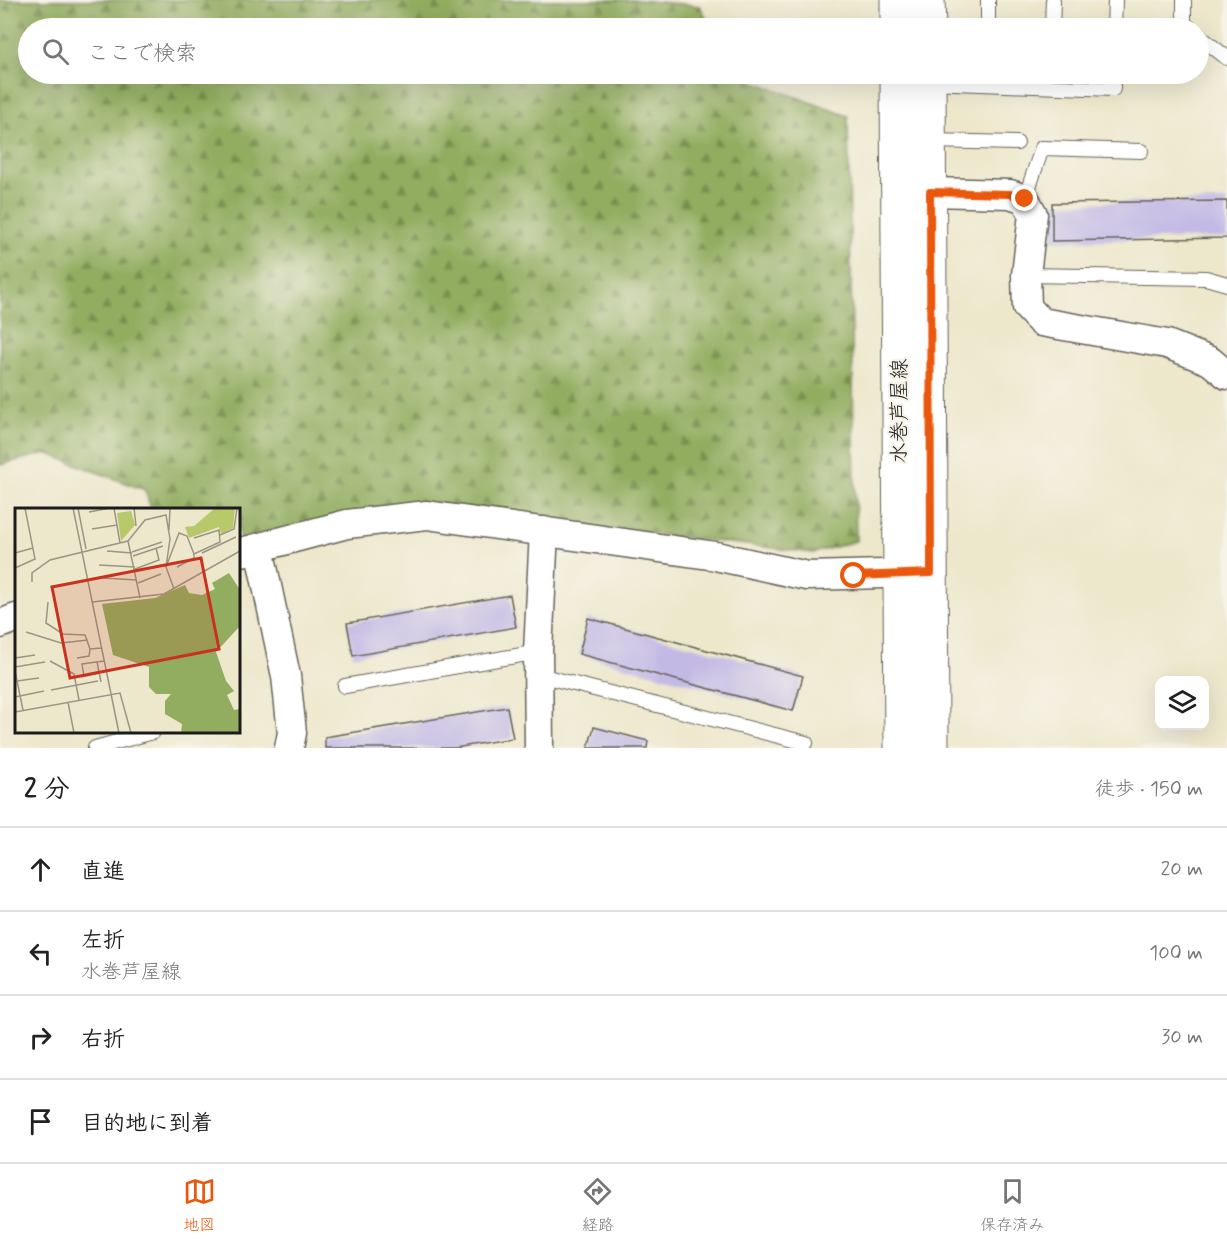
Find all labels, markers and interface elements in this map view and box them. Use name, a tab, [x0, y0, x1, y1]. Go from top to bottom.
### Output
search box	[18, 18, 1209, 84]
icon: search	[39, 35, 72, 68]
text: ここで検索	[87, 40, 197, 68]
route end	[1011, 185, 1037, 211]
street label: 水巻芦屋線	[886, 359, 914, 464]
inset map	[15, 508, 240, 733]
route start	[840, 562, 866, 588]
map controls	[1155, 676, 1209, 730]
button: layers	[1155, 676, 1209, 730]
text: 2 分	[24, 773, 70, 807]
text: 徒歩 · 150 m	[1095, 776, 1203, 803]
icon: ahead	[24, 853, 57, 886]
text: 20 m	[1160, 856, 1203, 883]
text: 直進	[81, 858, 125, 886]
text: 左折	[81, 927, 125, 955]
icon: left	[24, 937, 57, 970]
text: 100 m	[1149, 940, 1203, 967]
text: 水巻芦屋線	[81, 959, 181, 986]
icon: right	[24, 1021, 57, 1054]
text: 30 m	[1161, 1024, 1203, 1051]
text: 右折	[81, 1026, 125, 1054]
icon: arrive	[24, 1105, 57, 1138]
text: 目的地に到着	[81, 1110, 213, 1138]
tab: 地図	[183, 1175, 216, 1236]
tab: 経路	[581, 1175, 614, 1236]
tab: 保存済み	[980, 1175, 1044, 1236]

